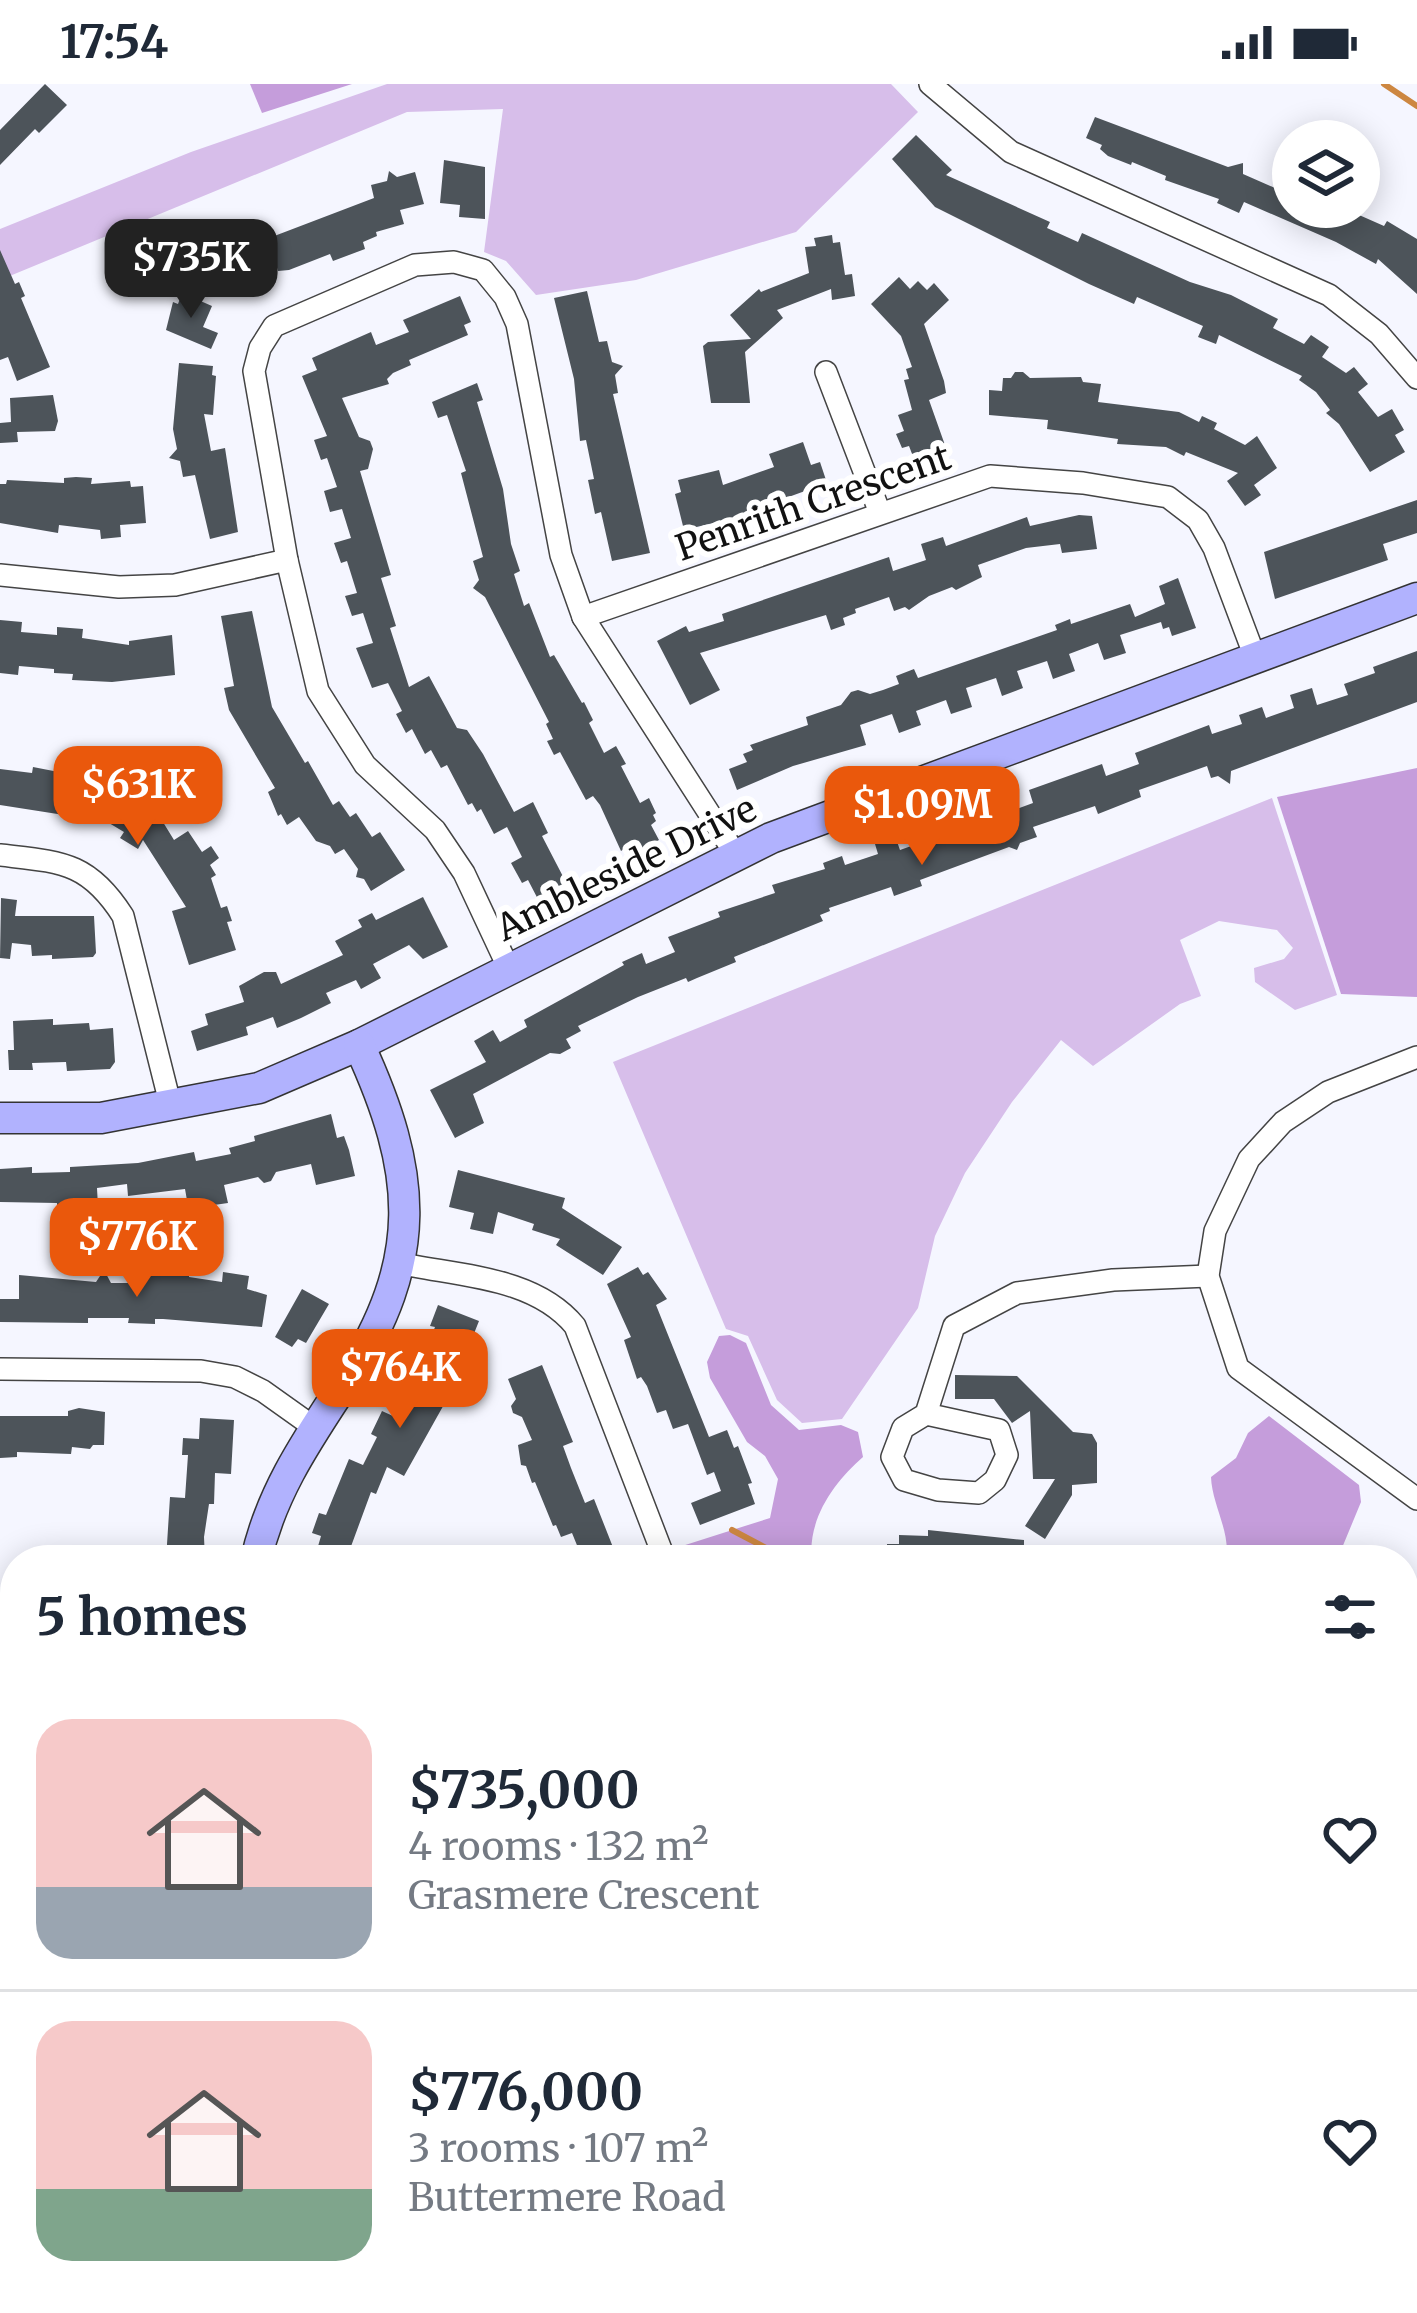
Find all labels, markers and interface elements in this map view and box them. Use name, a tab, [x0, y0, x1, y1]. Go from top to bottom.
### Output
text: 17:54	[60, 14, 168, 70]
map controls	[1272, 120, 1380, 228]
button: layers	[1272, 120, 1380, 228]
pin: $735K	[107, 219, 275, 321]
text: $735K	[132, 233, 250, 282]
street label: Penrith Crescent	[670, 434, 957, 571]
pin: $631K	[54, 746, 222, 848]
text: $631K	[80, 760, 196, 809]
pin: $1.09M	[824, 766, 1020, 868]
text: $1.09M	[852, 780, 992, 829]
street label: Ambleside Drive	[488, 786, 764, 951]
pin: $776K	[53, 1198, 221, 1300]
text: $776K	[77, 1212, 197, 1261]
pin: $764K	[316, 1329, 484, 1431]
text: $764K	[339, 1343, 461, 1392]
icon: filters	[1317, 1584, 1383, 1650]
text: 5 homes	[36, 1585, 248, 1649]
text: $735,000	[408, 1758, 639, 1822]
icon: home	[132, 1767, 276, 1911]
icon: heart	[1317, 1806, 1383, 1872]
text: 4 rooms · 132 m²	[408, 1822, 709, 1871]
text: Grasmere Crescent	[408, 1871, 760, 1920]
text: $776,000	[408, 2060, 643, 2124]
icon: home	[132, 2069, 276, 2213]
icon: heart	[1317, 2108, 1383, 2174]
text: 3 rooms · 107 m²	[408, 2124, 708, 2173]
text: Buttermere Road	[408, 2173, 726, 2222]

